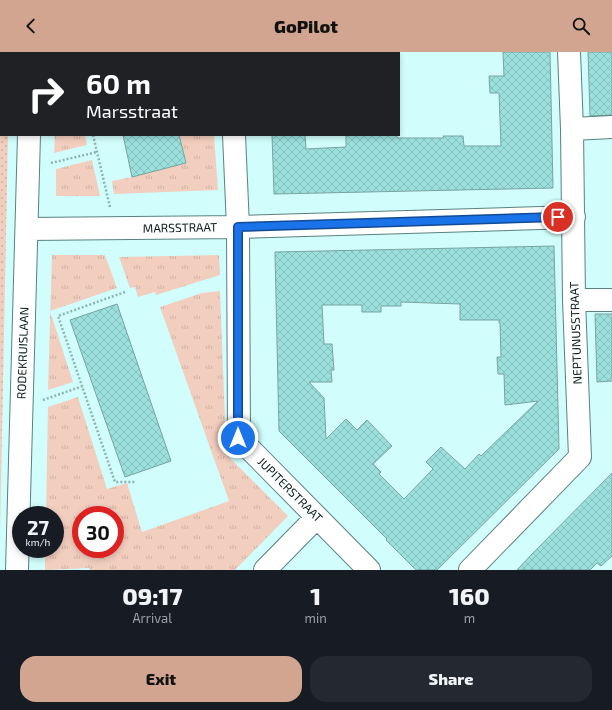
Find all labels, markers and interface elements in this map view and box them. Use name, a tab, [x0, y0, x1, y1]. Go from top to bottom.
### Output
icon: back	[20, 15, 42, 37]
text: GoPilot	[274, 15, 338, 37]
icon: search	[570, 15, 592, 37]
text: 60 m	[86, 66, 151, 100]
icon: right	[20, 68, 72, 120]
text: Marsstraat	[86, 100, 178, 122]
pin	[541, 200, 575, 234]
icon: arrive	[547, 206, 569, 228]
street label: MARSSTRAAT	[143, 219, 217, 235]
street label: NEPTUNUSSTRAAT	[566, 281, 584, 385]
street label: RODEKRUISLAAN	[13, 307, 31, 399]
position arrow	[217, 417, 259, 459]
street label: JUPITERSTRAAT	[255, 454, 326, 525]
speed limit sign: 30	[72, 506, 124, 558]
text: 27	[27, 515, 49, 539]
text: km/h	[26, 536, 50, 548]
text: 09:17	[122, 581, 182, 610]
text: 1	[310, 581, 321, 610]
text: 160	[449, 581, 490, 610]
text: Arrival	[133, 610, 172, 626]
text: min	[305, 610, 327, 626]
text: m	[464, 610, 475, 626]
button: Exit	[20, 656, 302, 702]
button: Share	[310, 656, 592, 702]

